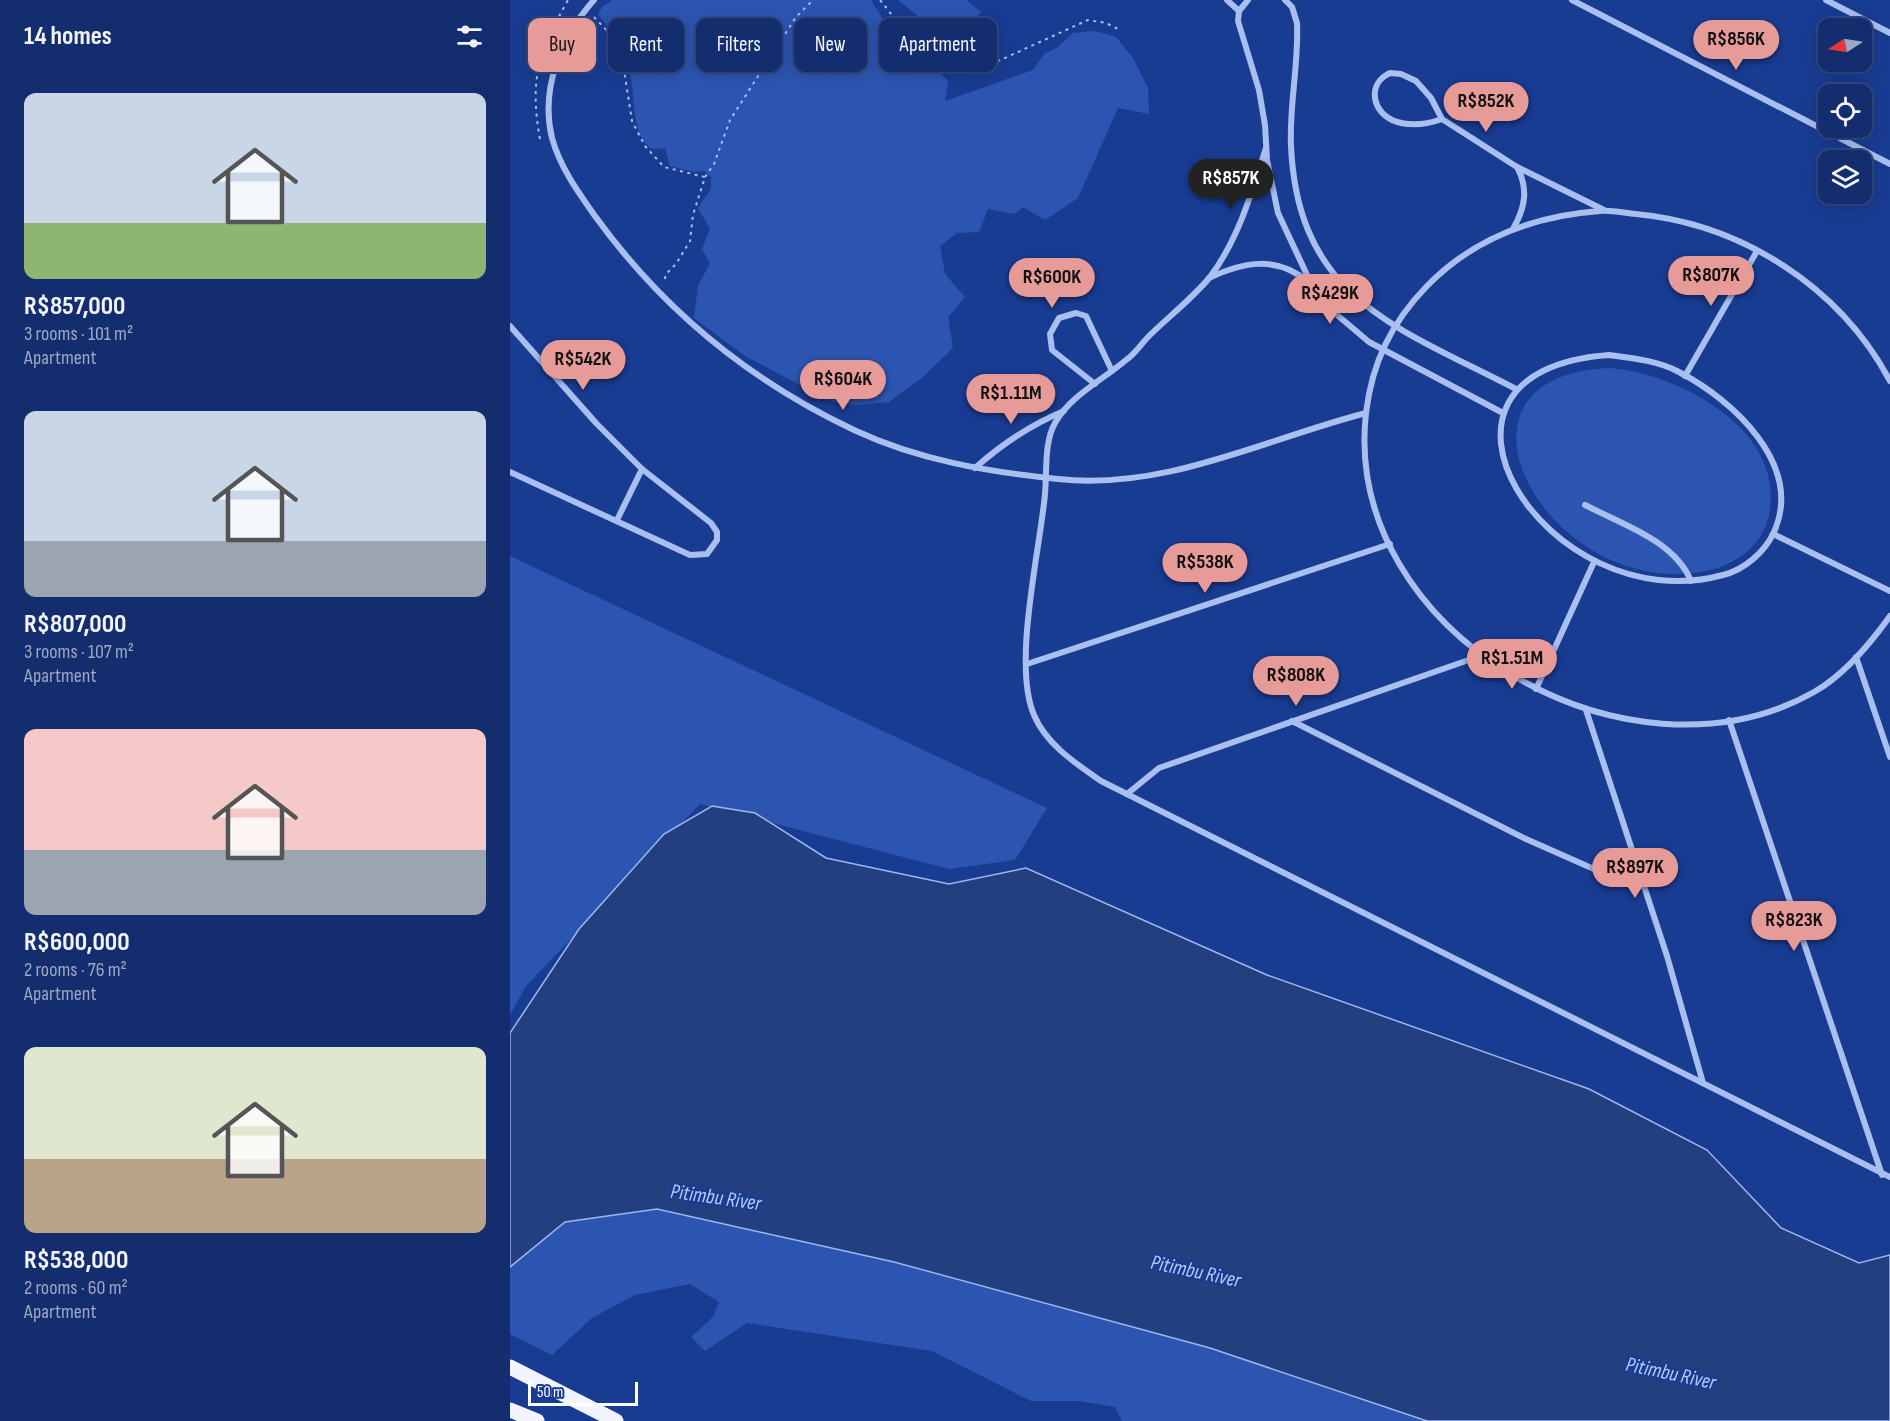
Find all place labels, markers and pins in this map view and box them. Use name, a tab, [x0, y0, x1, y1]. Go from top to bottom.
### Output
pin: R$856K	[1687, 20, 1785, 71]
pin: R$852K	[1437, 82, 1535, 133]
pin: R$857K	[1182, 159, 1280, 210]
pin: R$807K	[1662, 256, 1760, 307]
pin: R$600K	[1003, 258, 1101, 309]
pin: R$429K	[1281, 274, 1379, 325]
pin: R$542K	[534, 340, 632, 391]
pin: R$604K	[794, 360, 892, 411]
pin: R$1.11M	[956, 374, 1066, 425]
pin: R$538K	[1156, 543, 1254, 594]
pin: R$1.51M	[1457, 639, 1567, 690]
pin: R$808K	[1247, 656, 1345, 707]
pin: R$897K	[1586, 848, 1684, 899]
pin: R$823K	[1745, 901, 1843, 952]

